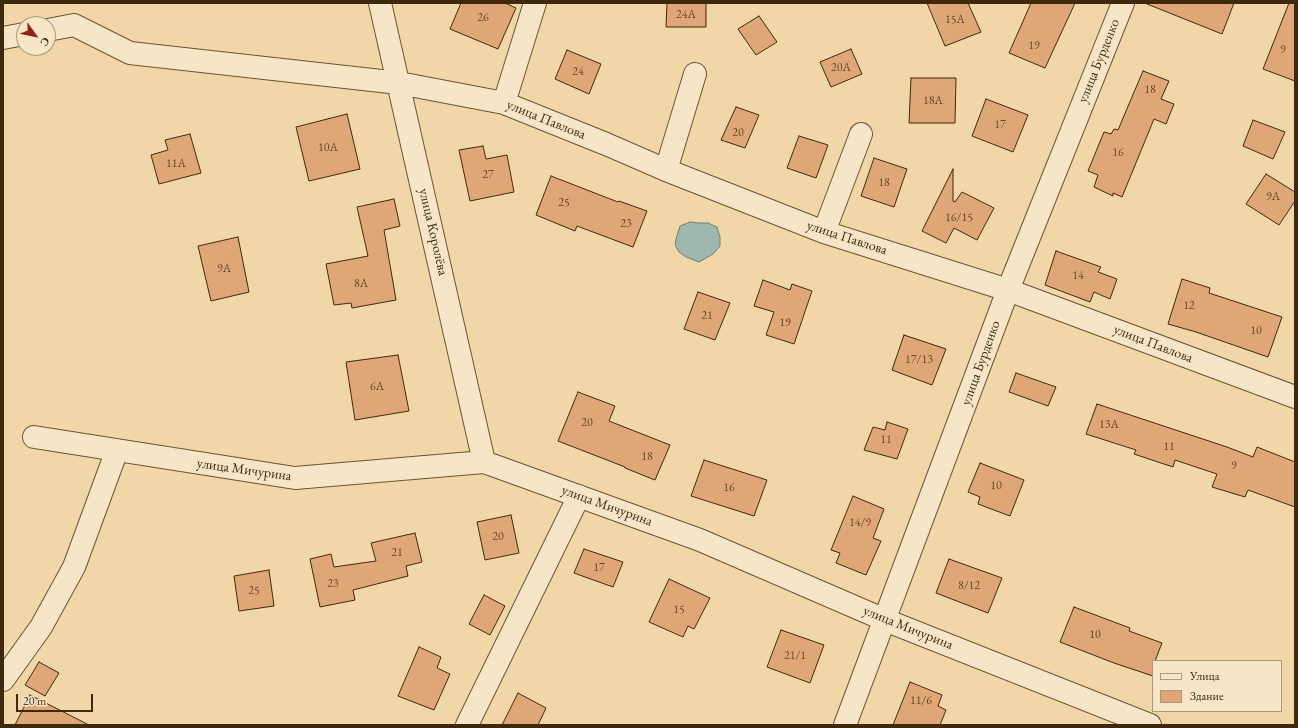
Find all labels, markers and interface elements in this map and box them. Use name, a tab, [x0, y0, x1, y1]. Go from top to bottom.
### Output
house number: 24А	[676, 8, 696, 22]
house number: 26	[477, 11, 489, 25]
house number: 15А	[945, 13, 965, 27]
north arrow	[16, 16, 56, 56]
street label: улица Бурденко	[1075, 16, 1123, 106]
text: С	[37, 35, 53, 49]
house number: 19	[1028, 39, 1040, 53]
house number: 9	[1280, 43, 1286, 57]
house number: 20А	[831, 61, 851, 75]
house number: 24	[572, 65, 584, 79]
house number: 18	[1144, 83, 1156, 97]
house number: 18А	[923, 94, 943, 108]
street label: улица Павлова	[504, 97, 588, 143]
house number: 17	[994, 118, 1006, 132]
house number: 20	[732, 126, 744, 140]
house number: 10А	[318, 141, 338, 155]
house number: 16	[1112, 146, 1124, 160]
house number: 11А	[166, 157, 186, 171]
house number: 27	[482, 168, 494, 182]
house number: 18	[878, 176, 890, 190]
street label: улица Королёва	[415, 187, 451, 277]
house number: 9А	[1266, 190, 1280, 204]
house number: 25	[558, 196, 570, 210]
house number: 16/15	[945, 211, 973, 225]
house number: 23	[620, 217, 632, 231]
street label: улица Павлова	[805, 217, 889, 259]
house number: 9А	[217, 262, 231, 276]
house number: 14	[1072, 269, 1084, 283]
house number: 8А	[354, 277, 368, 291]
house number: 12	[1183, 299, 1195, 313]
house number: 21	[701, 309, 713, 323]
house number: 19	[779, 316, 791, 330]
street label: улица Бурденко	[958, 318, 1004, 408]
street label: улица Павлова	[1111, 321, 1195, 367]
house number: 10	[1250, 324, 1262, 338]
house number: 17/13	[905, 353, 933, 367]
house number: 6А	[370, 380, 384, 394]
house number: 20	[581, 416, 593, 430]
house number: 13А	[1099, 418, 1119, 432]
house number: 11	[880, 433, 892, 447]
house number: 11	[1163, 440, 1175, 454]
house number: 18	[641, 450, 653, 464]
street label: улица Мичурина	[196, 455, 292, 485]
house number: 9	[1231, 459, 1237, 473]
house number: 10	[990, 479, 1002, 493]
house number: 16	[723, 481, 735, 495]
street label: улица Мичурина	[559, 482, 655, 530]
house number: 14/9	[849, 516, 871, 530]
house number: 20	[492, 530, 504, 544]
house number: 21	[391, 546, 403, 560]
house number: 17	[593, 561, 605, 575]
house number: 23	[327, 577, 339, 591]
house number: 8/12	[958, 579, 980, 593]
house number: 25	[248, 584, 260, 598]
street label: улица Мичурина	[861, 602, 955, 654]
house number: 15	[673, 603, 685, 617]
house number: 10	[1089, 628, 1101, 642]
house number: 21/1	[784, 649, 806, 663]
legend	[1152, 660, 1282, 712]
text: Улица	[1190, 668, 1220, 684]
scale bar	[18, 686, 95, 712]
text: Здание	[1190, 688, 1224, 704]
text: 20 m	[23, 693, 46, 709]
house number: 11/6	[910, 694, 932, 708]

